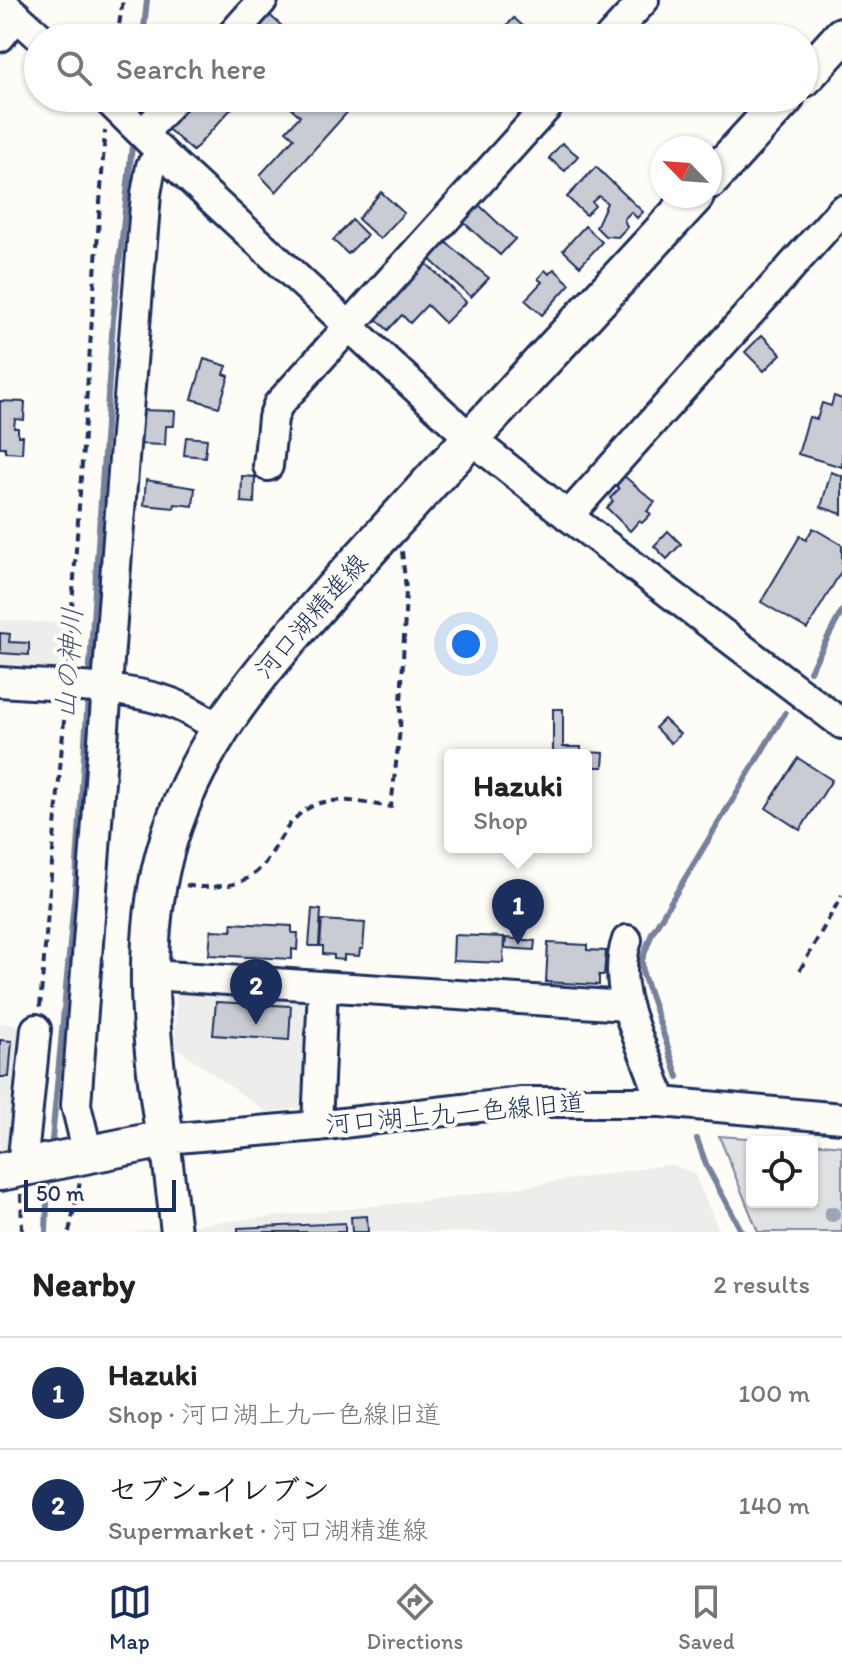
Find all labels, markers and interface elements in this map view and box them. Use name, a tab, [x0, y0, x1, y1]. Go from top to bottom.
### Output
search box	[24, 24, 818, 112]
icon: search	[52, 46, 96, 90]
text: Search here	[116, 50, 266, 87]
north arrow	[650, 136, 722, 208]
street label: 河口湖精進線	[248, 547, 374, 685]
water label: 山の神川	[47, 606, 89, 720]
your location	[446, 624, 486, 664]
popup	[444, 749, 592, 853]
text: Hazuki	[473, 767, 563, 804]
text: Shop	[473, 804, 528, 836]
pin: 1	[492, 879, 544, 945]
pin: 2	[230, 959, 282, 1025]
street label: 河口湖上九一色線旧道	[324, 1086, 586, 1140]
map controls	[746, 1136, 818, 1208]
button: locate	[746, 1136, 818, 1208]
scale bar	[24, 1176, 176, 1212]
text: 50 m	[36, 1180, 85, 1207]
text: Nearby	[32, 1264, 135, 1305]
text: 2 results	[713, 1268, 810, 1300]
text: Hazuki	[108, 1356, 198, 1393]
text: 1	[52, 1377, 64, 1409]
text: 100 m	[738, 1377, 810, 1409]
text: Shop · 河口湖上九一色線旧道	[108, 1398, 441, 1430]
text: セブン-イレブン	[108, 1471, 330, 1508]
text: 2	[51, 1489, 65, 1521]
text: 140 m	[739, 1489, 810, 1521]
text: Supermarket · 河口湖精進線	[108, 1514, 428, 1546]
tab: Map	[108, 1580, 152, 1655]
tab: Directions	[367, 1580, 463, 1655]
tab: Saved	[678, 1580, 734, 1655]

